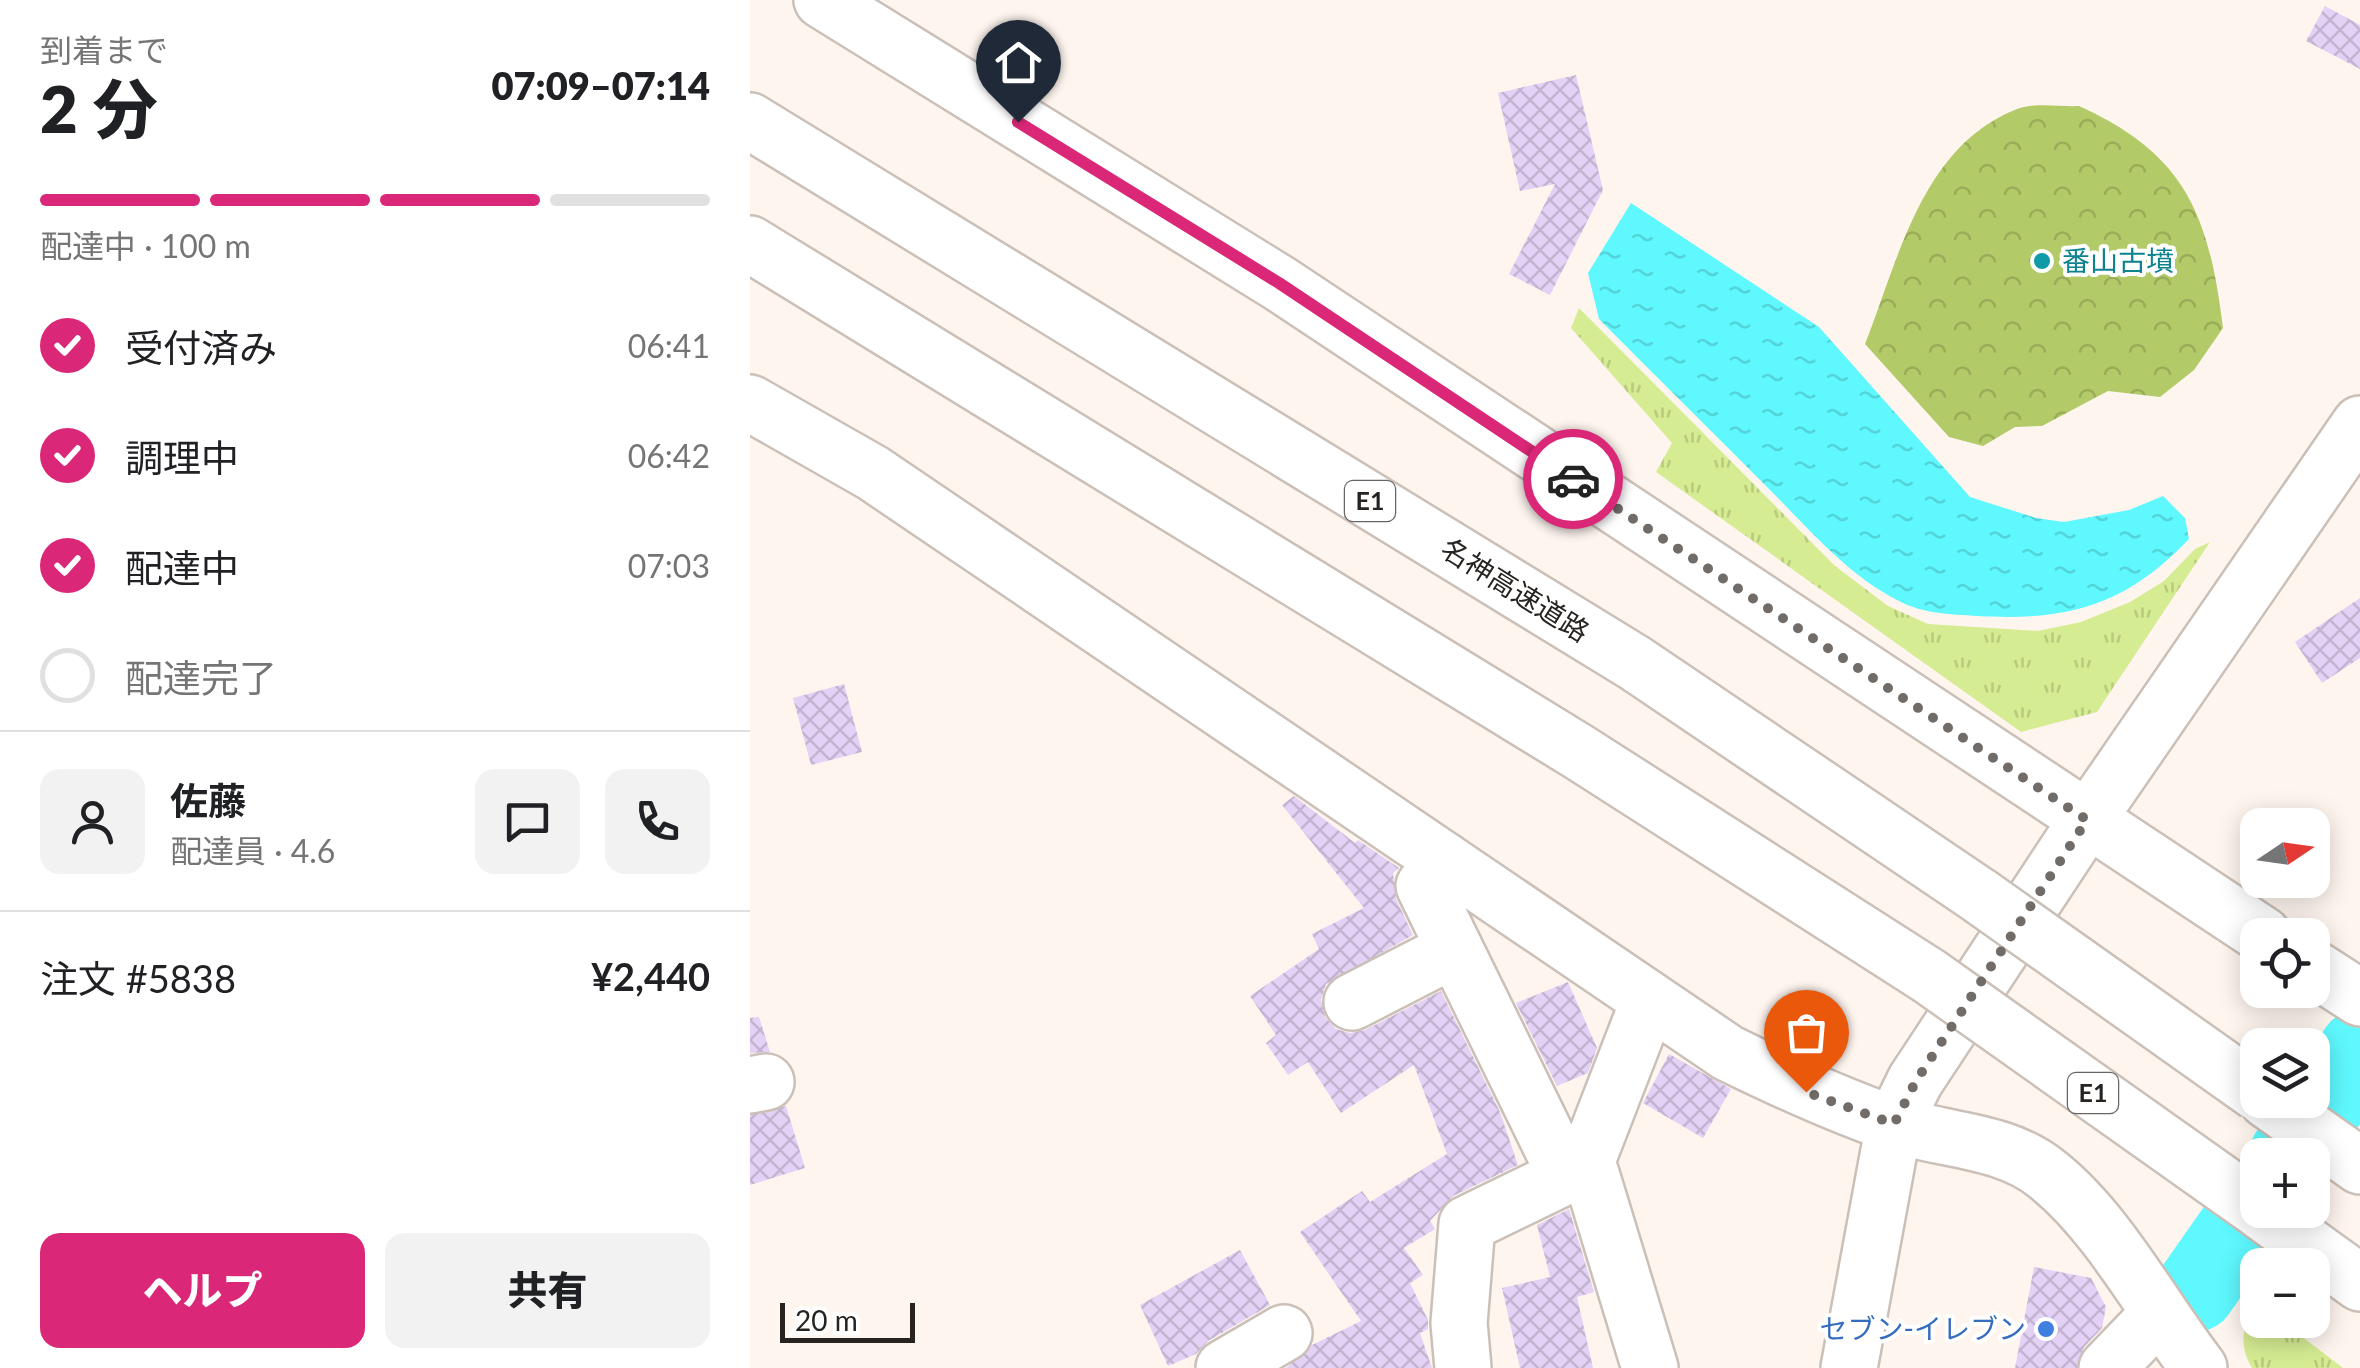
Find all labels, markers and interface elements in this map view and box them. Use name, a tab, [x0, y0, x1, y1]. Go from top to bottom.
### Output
pin	[976, 20, 1061, 123]
text: 到着まで	[40, 30, 168, 69]
icon: home	[991, 35, 1046, 90]
text: 07:09–07:14	[491, 62, 710, 108]
text: 2 分	[40, 69, 158, 147]
text: 配達中 · 100 m	[40, 226, 251, 265]
place label: 番山古墳	[2062, 243, 2174, 277]
marker: 番山古墳	[2031, 250, 2053, 272]
icon: check	[40, 318, 95, 373]
text: 受付済み	[125, 324, 277, 370]
text: 06:41	[628, 326, 710, 365]
icon: check	[40, 428, 95, 483]
courier	[1523, 429, 1623, 529]
text: 調理中	[125, 434, 239, 480]
text: 06:42	[628, 436, 710, 475]
icon: car	[1546, 452, 1601, 507]
road number: E1	[1345, 481, 1395, 521]
street label: 名神高速道路	[1435, 530, 1596, 648]
icon: check	[40, 538, 95, 593]
text: 配達中	[125, 544, 239, 590]
text: 07:03	[628, 546, 710, 585]
text: 配達完了	[125, 654, 277, 700]
button: person	[40, 769, 145, 874]
button: chat	[475, 769, 580, 874]
button: phone	[605, 769, 710, 874]
text: 佐藤	[170, 777, 246, 823]
north arrow	[2240, 808, 2330, 898]
map controls	[2240, 808, 2330, 1338]
text: 配達員 · 4.6	[170, 831, 335, 870]
button: locate	[2240, 918, 2330, 1008]
text: ¥2,440	[591, 953, 710, 999]
text: 注文 #5838	[40, 955, 236, 1001]
pin	[1764, 990, 1849, 1093]
icon: bag	[1779, 1005, 1834, 1060]
button: layers	[2240, 1028, 2330, 1118]
road number: E1	[2068, 1073, 2118, 1113]
button: +	[2240, 1138, 2330, 1228]
button: ヘルプ	[40, 1233, 365, 1348]
button: 共有	[385, 1233, 710, 1348]
button: −	[2240, 1248, 2330, 1338]
scale bar	[780, 1298, 915, 1342]
text: 20 m	[795, 1303, 858, 1337]
place label: セブン-イレブン	[1820, 1311, 2026, 1345]
marker: セブン-イレブン	[2035, 1318, 2057, 1340]

